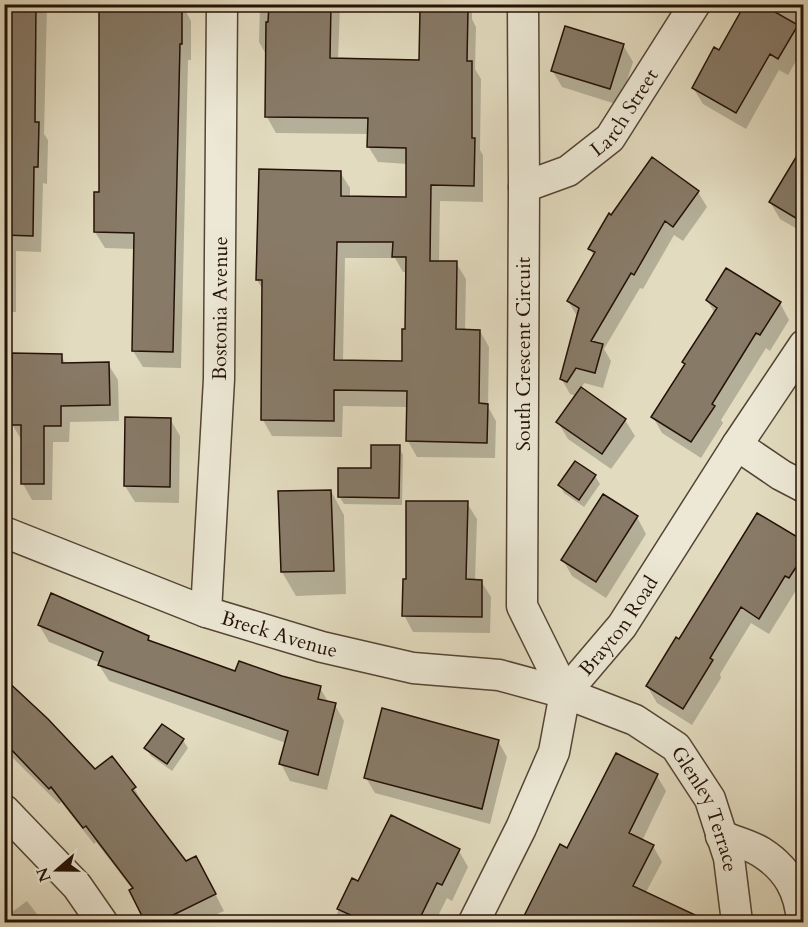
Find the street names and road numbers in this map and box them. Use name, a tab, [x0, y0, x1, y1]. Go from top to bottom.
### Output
street label: Larch Street	[585, 63, 665, 163]
street label: Bostonia Avenue	[206, 236, 234, 381]
street label: South Crescent Circuit	[510, 256, 537, 451]
street label: Brayton Road	[573, 571, 665, 681]
street label: Breck Avenue	[218, 604, 340, 664]
street label: Glenley Terrace	[665, 741, 744, 873]

